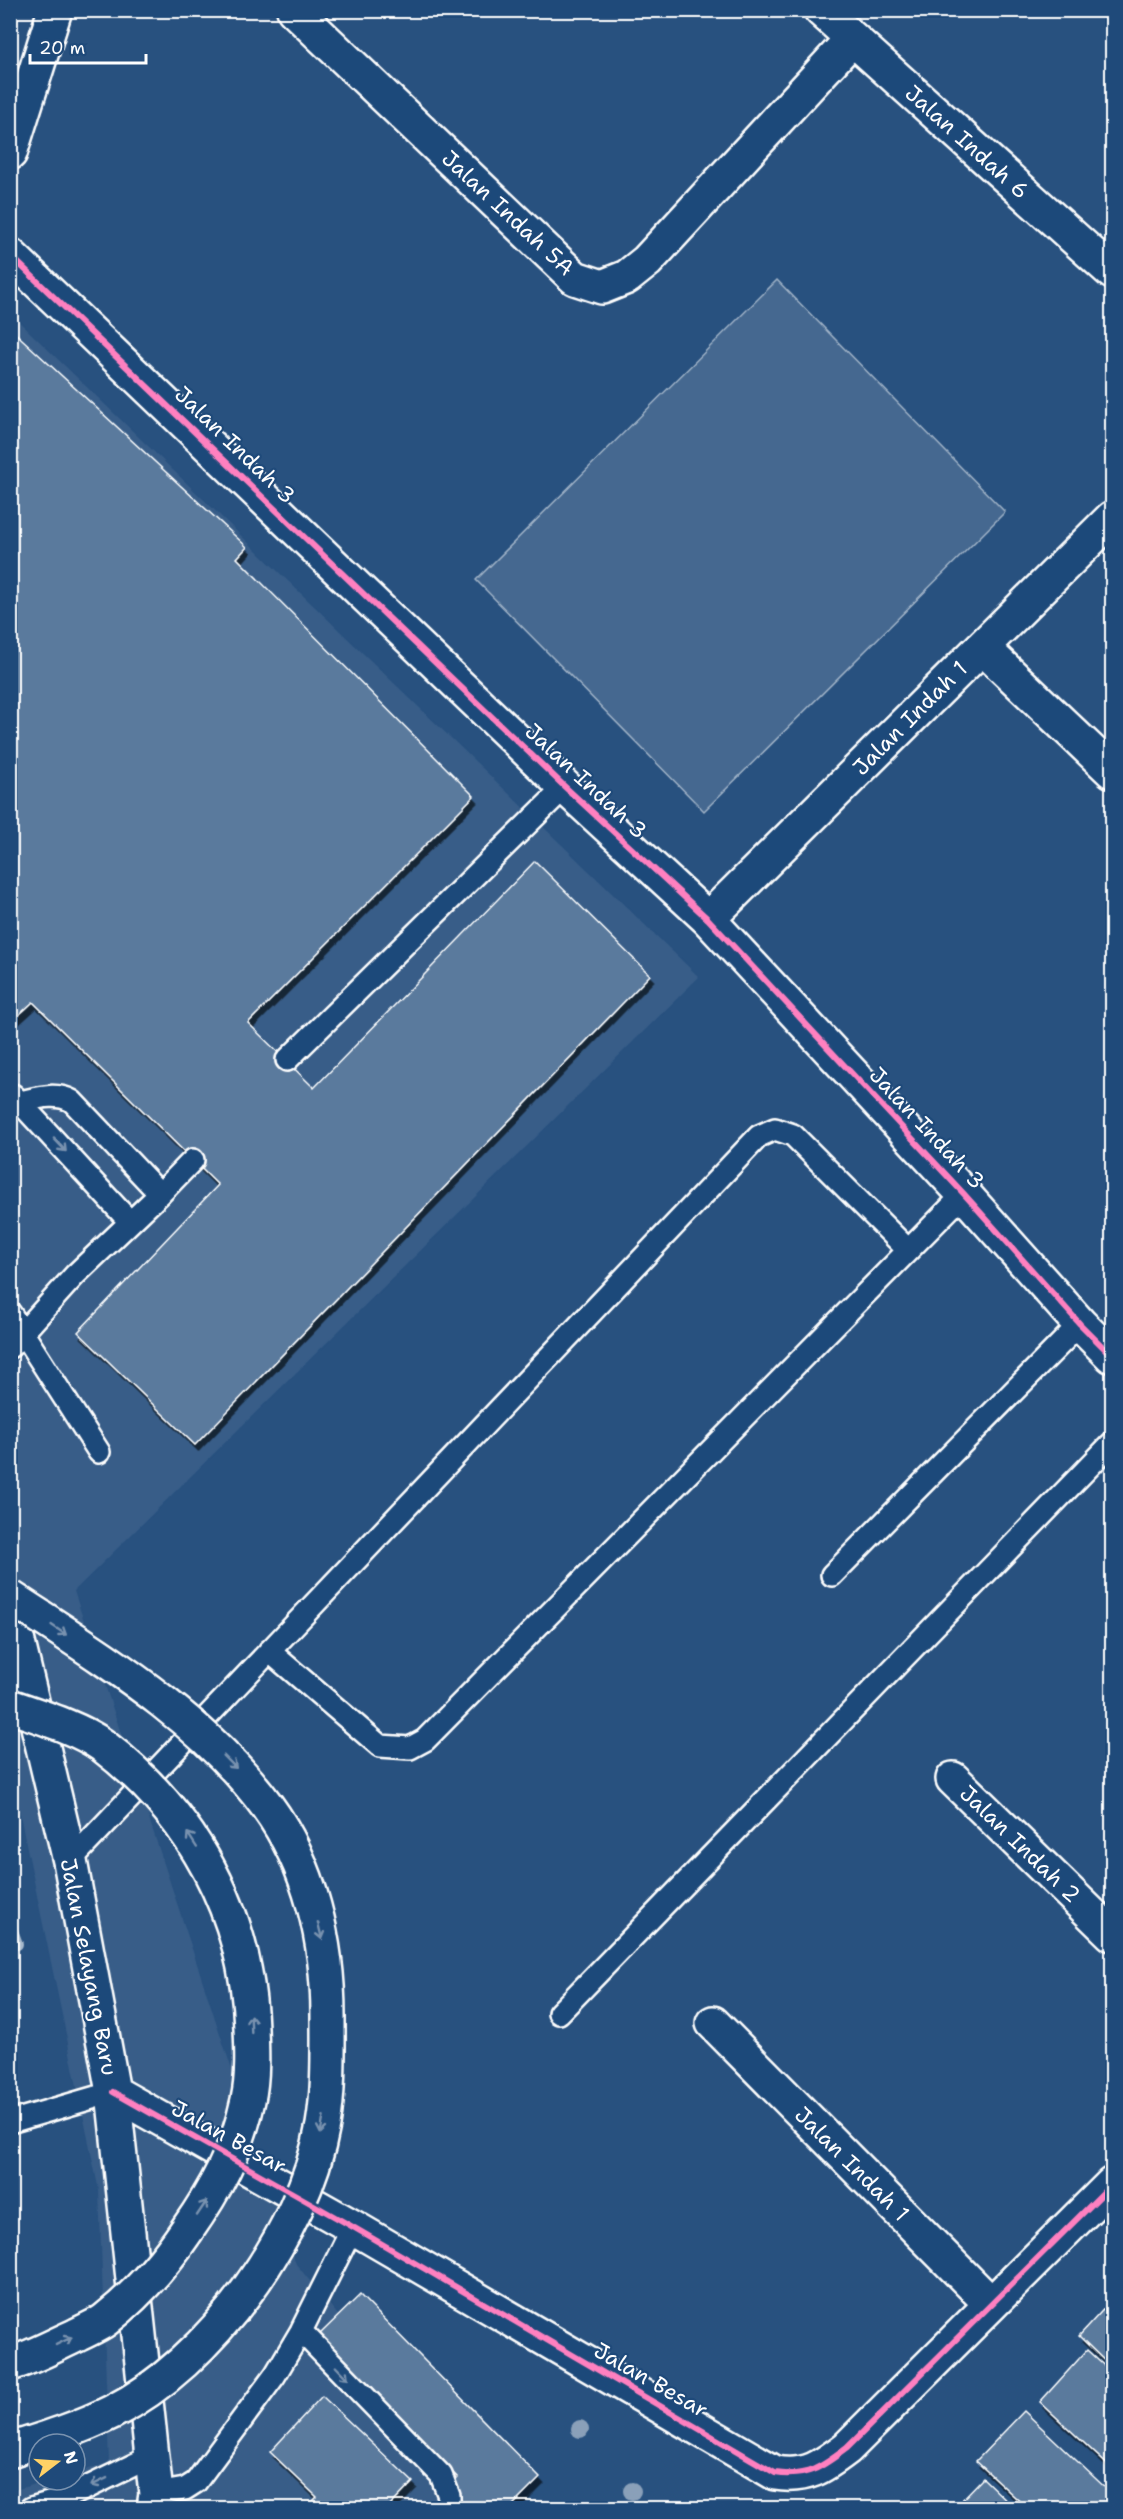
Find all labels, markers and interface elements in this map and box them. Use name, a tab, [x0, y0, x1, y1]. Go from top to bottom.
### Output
scale bar	[30, 27, 146, 65]
text: 20 m	[39, 36, 85, 60]
street label: Jalan Indah 6	[899, 79, 1035, 205]
street label: Jalan Indah 5A	[436, 144, 580, 282]
street label: Jalan Indah 3	[168, 380, 302, 510]
street label: Jalan Indah 1	[846, 654, 974, 782]
street label: Jalan Indah 3	[519, 717, 653, 845]
street label: Jalan Indah 3	[863, 1061, 991, 1195]
one-way arrow	[53, 1137, 67, 1152]
one-way arrow	[51, 1624, 67, 1636]
one-way arrow	[222, 1754, 237, 1769]
street label: Jalan Indah 2	[953, 1779, 1087, 1909]
one-way arrow	[186, 1833, 198, 1849]
street label: Jalan Selayang Baru	[54, 1856, 124, 2078]
one-way arrow	[315, 1921, 327, 1940]
one-way arrow	[245, 2014, 256, 2034]
street label: Jalan Besar	[166, 2094, 292, 2180]
street label: Jalan Indah 1	[788, 2100, 916, 2228]
one-way arrow	[316, 2115, 327, 2134]
one-way arrow	[197, 2200, 209, 2217]
one-way arrow	[55, 2334, 73, 2346]
street label: Jalan Besar	[589, 2336, 713, 2424]
one-way arrow	[335, 2366, 349, 2381]
north arrow	[27, 2432, 87, 2492]
text: N	[59, 2449, 83, 2467]
one-way arrow	[91, 2476, 109, 2488]

